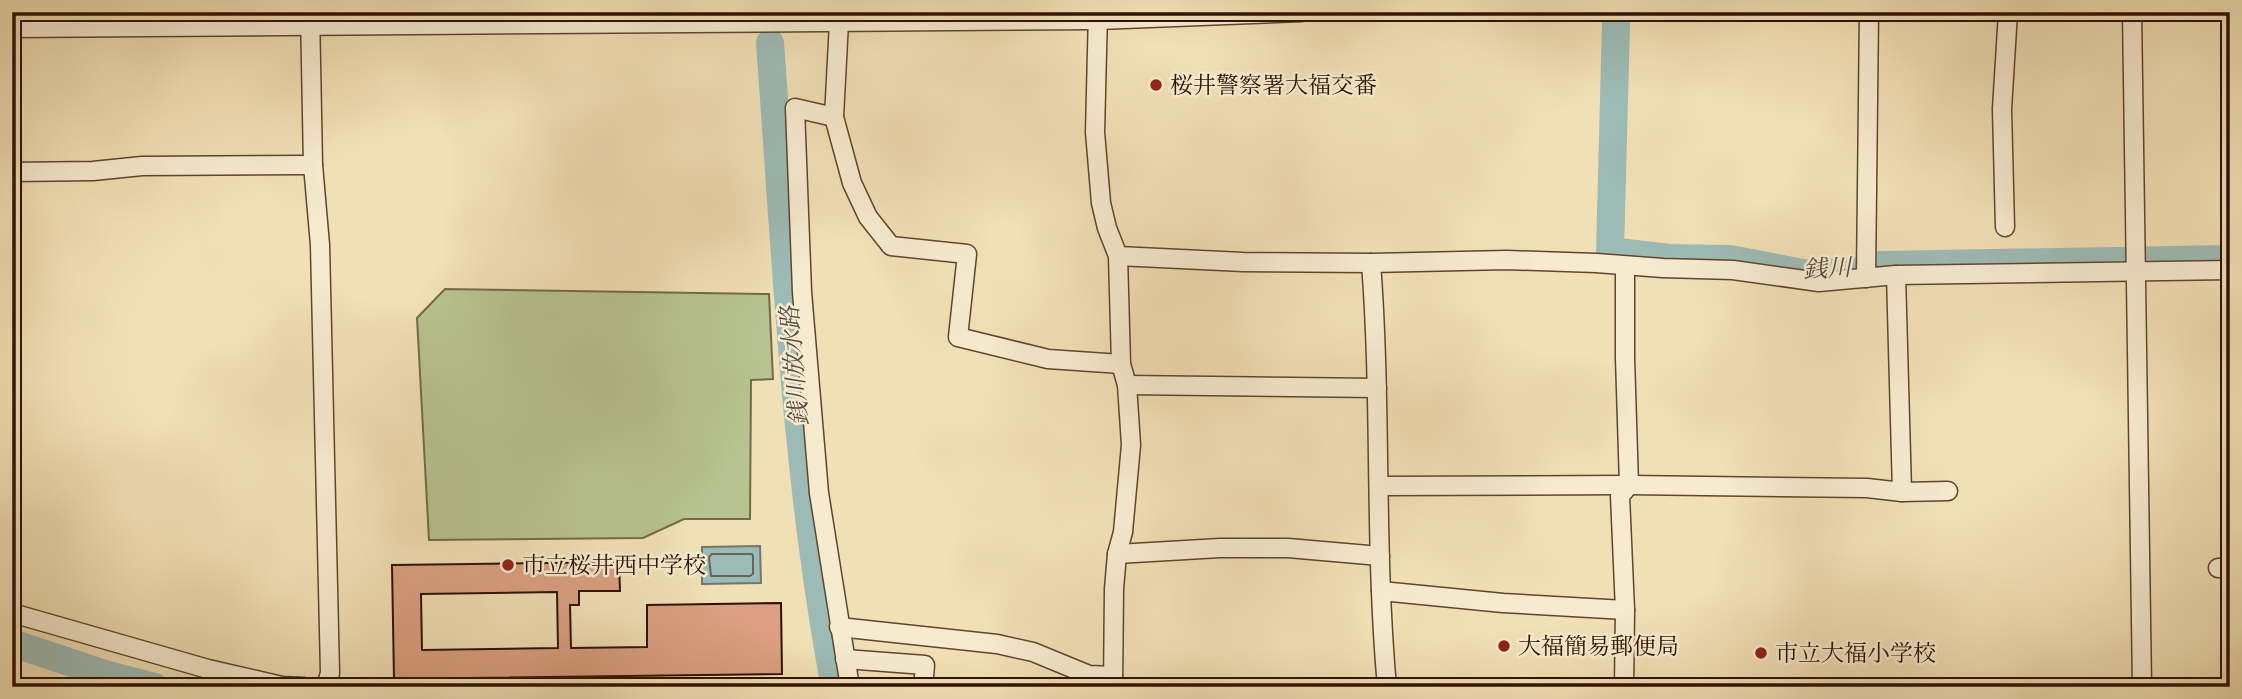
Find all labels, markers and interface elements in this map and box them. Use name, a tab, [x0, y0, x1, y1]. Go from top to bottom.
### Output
place label: 桜井警察署大福交番	[1170, 70, 1377, 101]
marker: 桜井警察署大福交番	[1148, 77, 1164, 93]
water label: 銭川	[1802, 251, 1855, 287]
water label: 銭川放水路	[773, 303, 817, 427]
place label: 市立桜井西中学校	[522, 550, 706, 581]
marker: 市立桜井西中学校	[500, 557, 516, 573]
place label: 大福簡易郵便局	[1518, 631, 1679, 662]
marker: 大福簡易郵便局	[1496, 638, 1512, 654]
place label: 市立大福小学校	[1775, 638, 1936, 669]
marker: 市立大福小学校	[1753, 645, 1769, 661]

